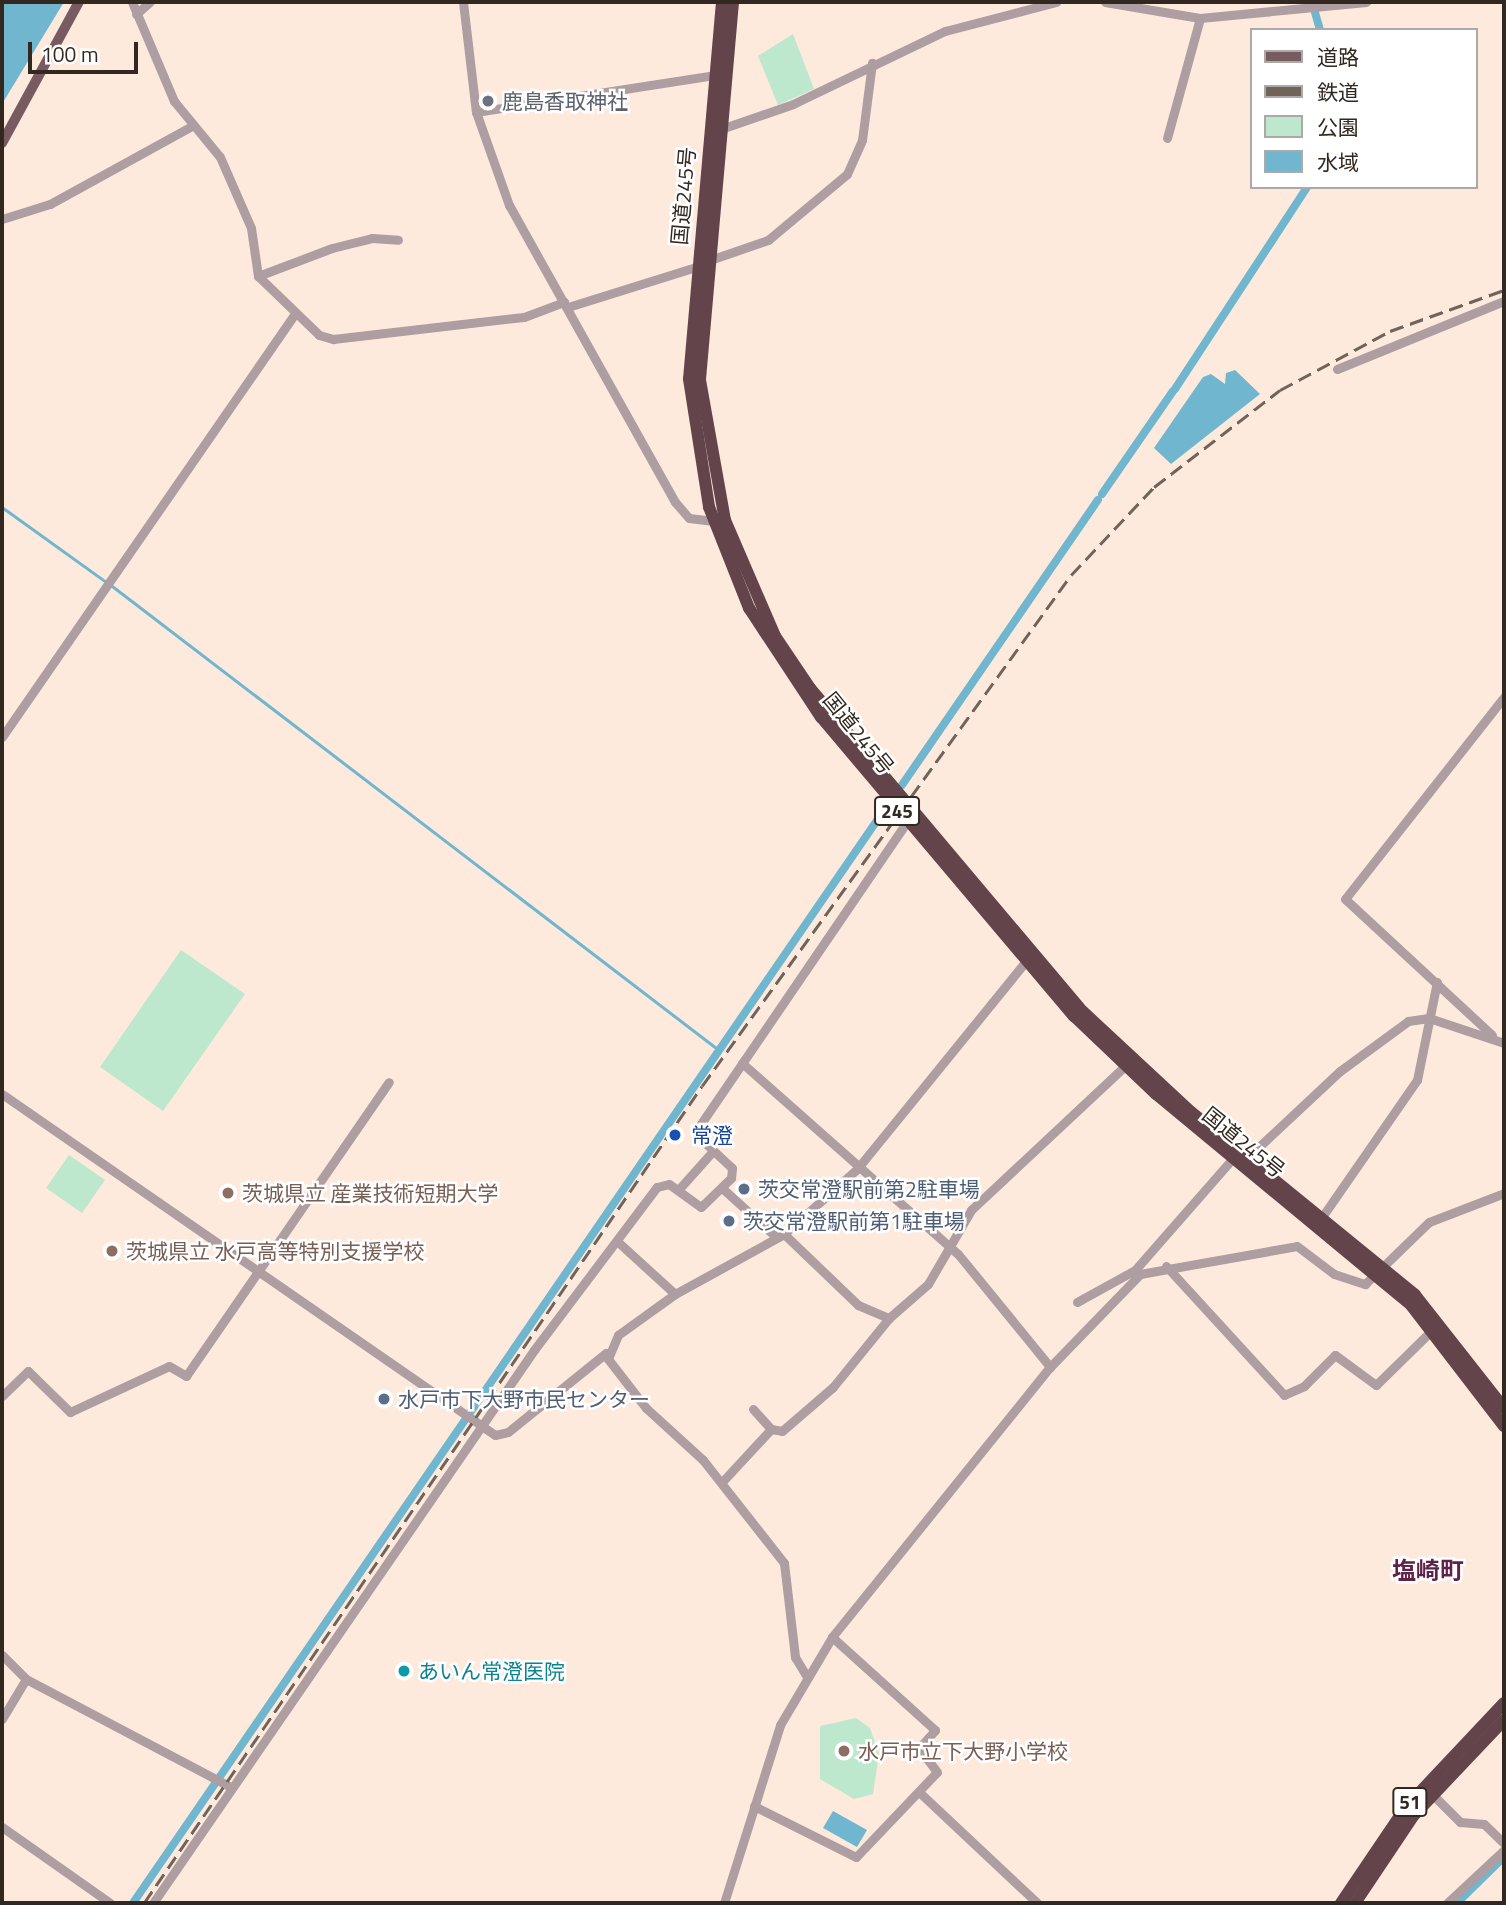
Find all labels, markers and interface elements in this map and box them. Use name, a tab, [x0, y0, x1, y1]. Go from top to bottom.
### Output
scale bar	[32, 28, 142, 72]
legend	[1250, 28, 1478, 189]
text: 100 m	[41, 38, 98, 70]
text: 道路	[1317, 41, 1359, 73]
text: 鉄道	[1317, 76, 1359, 108]
place label: 鹿島香取神社	[502, 88, 628, 114]
marker: 鹿島香取神社	[480, 93, 496, 109]
text: 公園	[1317, 111, 1359, 143]
street label: 国道245号	[666, 146, 700, 246]
text: 水域	[1317, 146, 1359, 178]
street label: 国道245号	[818, 687, 900, 779]
road number: 245	[872, 796, 922, 826]
street label: 国道245号	[1198, 1101, 1290, 1183]
place label: 常澄	[691, 1122, 733, 1148]
marker: 常澄	[665, 1125, 685, 1145]
place label: 茨交常澄駅前第2駐車場	[758, 1176, 980, 1202]
place label: 茨城県立 産業技術短期大学	[242, 1180, 499, 1206]
marker: 茨交常澄駅前第2駐車場	[736, 1181, 752, 1197]
marker: 茨城県立 産業技術短期大学	[220, 1185, 236, 1201]
place label: 茨交常澄駅前第1駐車場	[743, 1208, 965, 1234]
marker: 茨交常澄駅前第1駐車場	[721, 1213, 737, 1229]
place label: 茨城県立 水戸高等特別支援学校	[126, 1238, 425, 1264]
marker: 茨城県立 水戸高等特別支援学校	[104, 1243, 120, 1259]
place label: 水戸市下大野市民センター	[398, 1386, 650, 1412]
marker: 水戸市下大野市民センター	[376, 1391, 392, 1407]
district label: 塩崎町	[1392, 1557, 1464, 1585]
place label: あいん常澄医院	[418, 1658, 565, 1684]
marker: あいん常澄医院	[396, 1663, 412, 1679]
place label: 水戸市立下大野小学校	[858, 1738, 1068, 1764]
marker: 水戸市立下大野小学校	[836, 1743, 852, 1759]
road number: 51	[1391, 1786, 1429, 1818]

